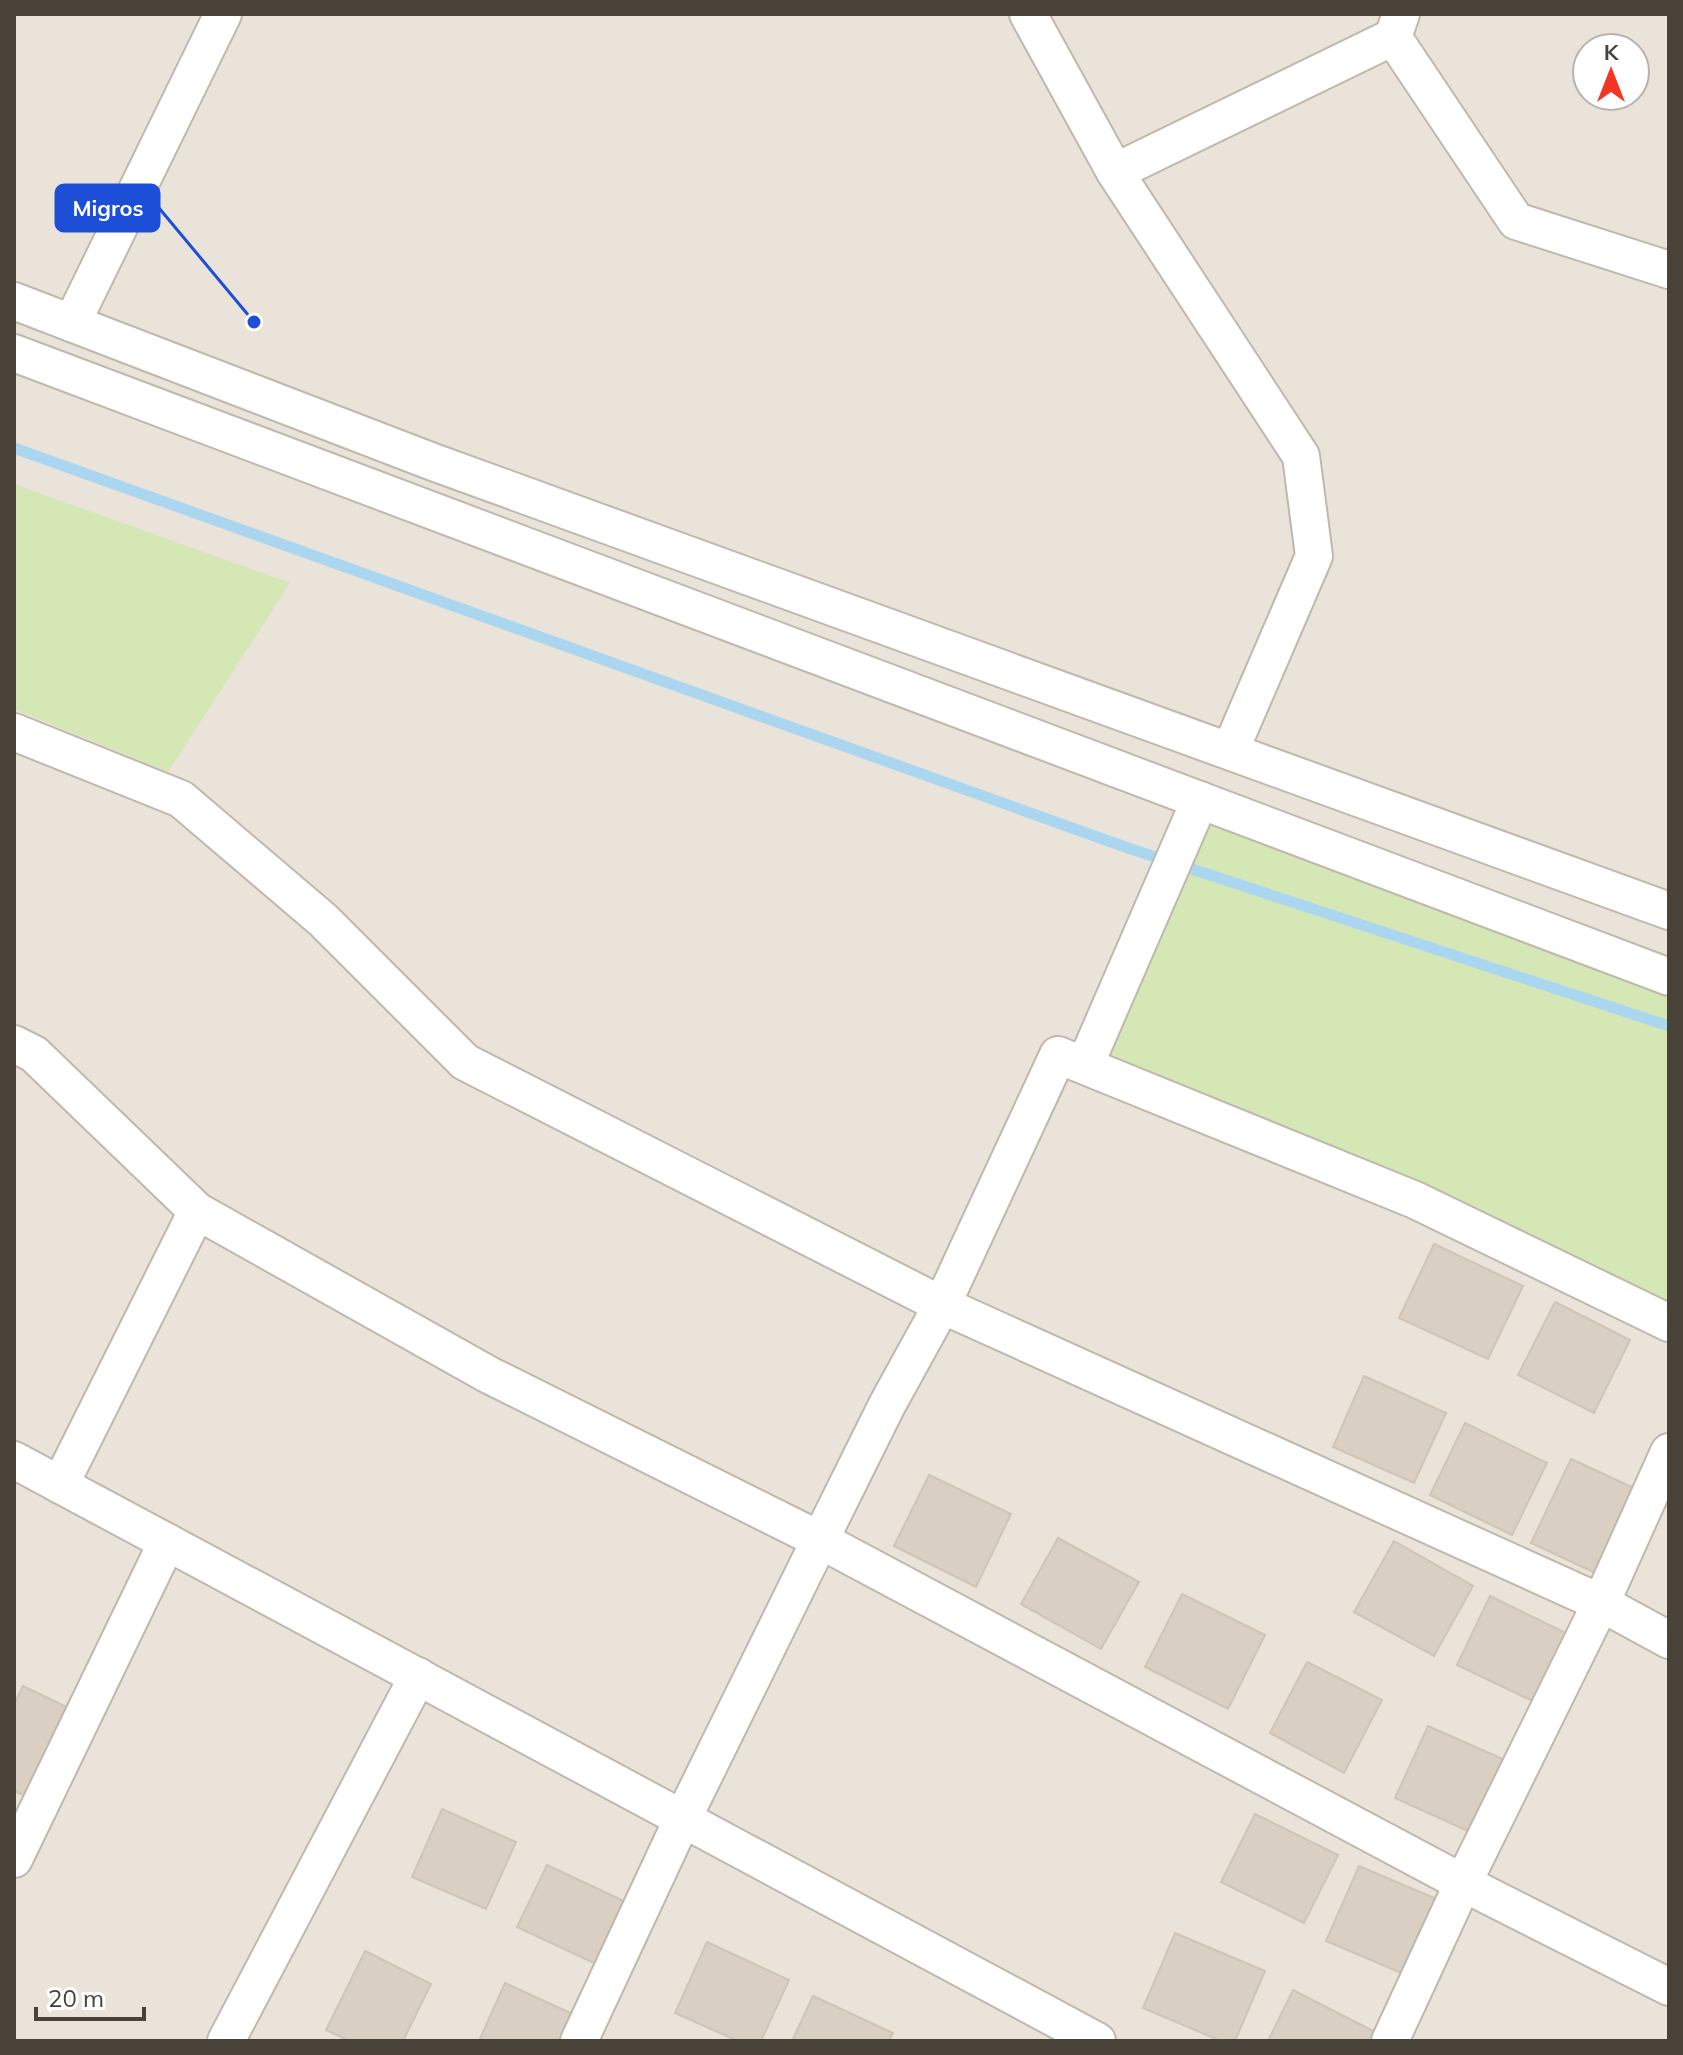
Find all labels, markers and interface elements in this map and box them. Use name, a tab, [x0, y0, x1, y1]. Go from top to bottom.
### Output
north arrow	[1571, 32, 1651, 112]
text: K	[1604, 38, 1620, 66]
callout: Migros	[56, 185, 159, 231]
text: Migros	[72, 194, 144, 222]
scale bar	[36, 1971, 144, 2021]
text: 20 m	[48, 1983, 104, 2013]

